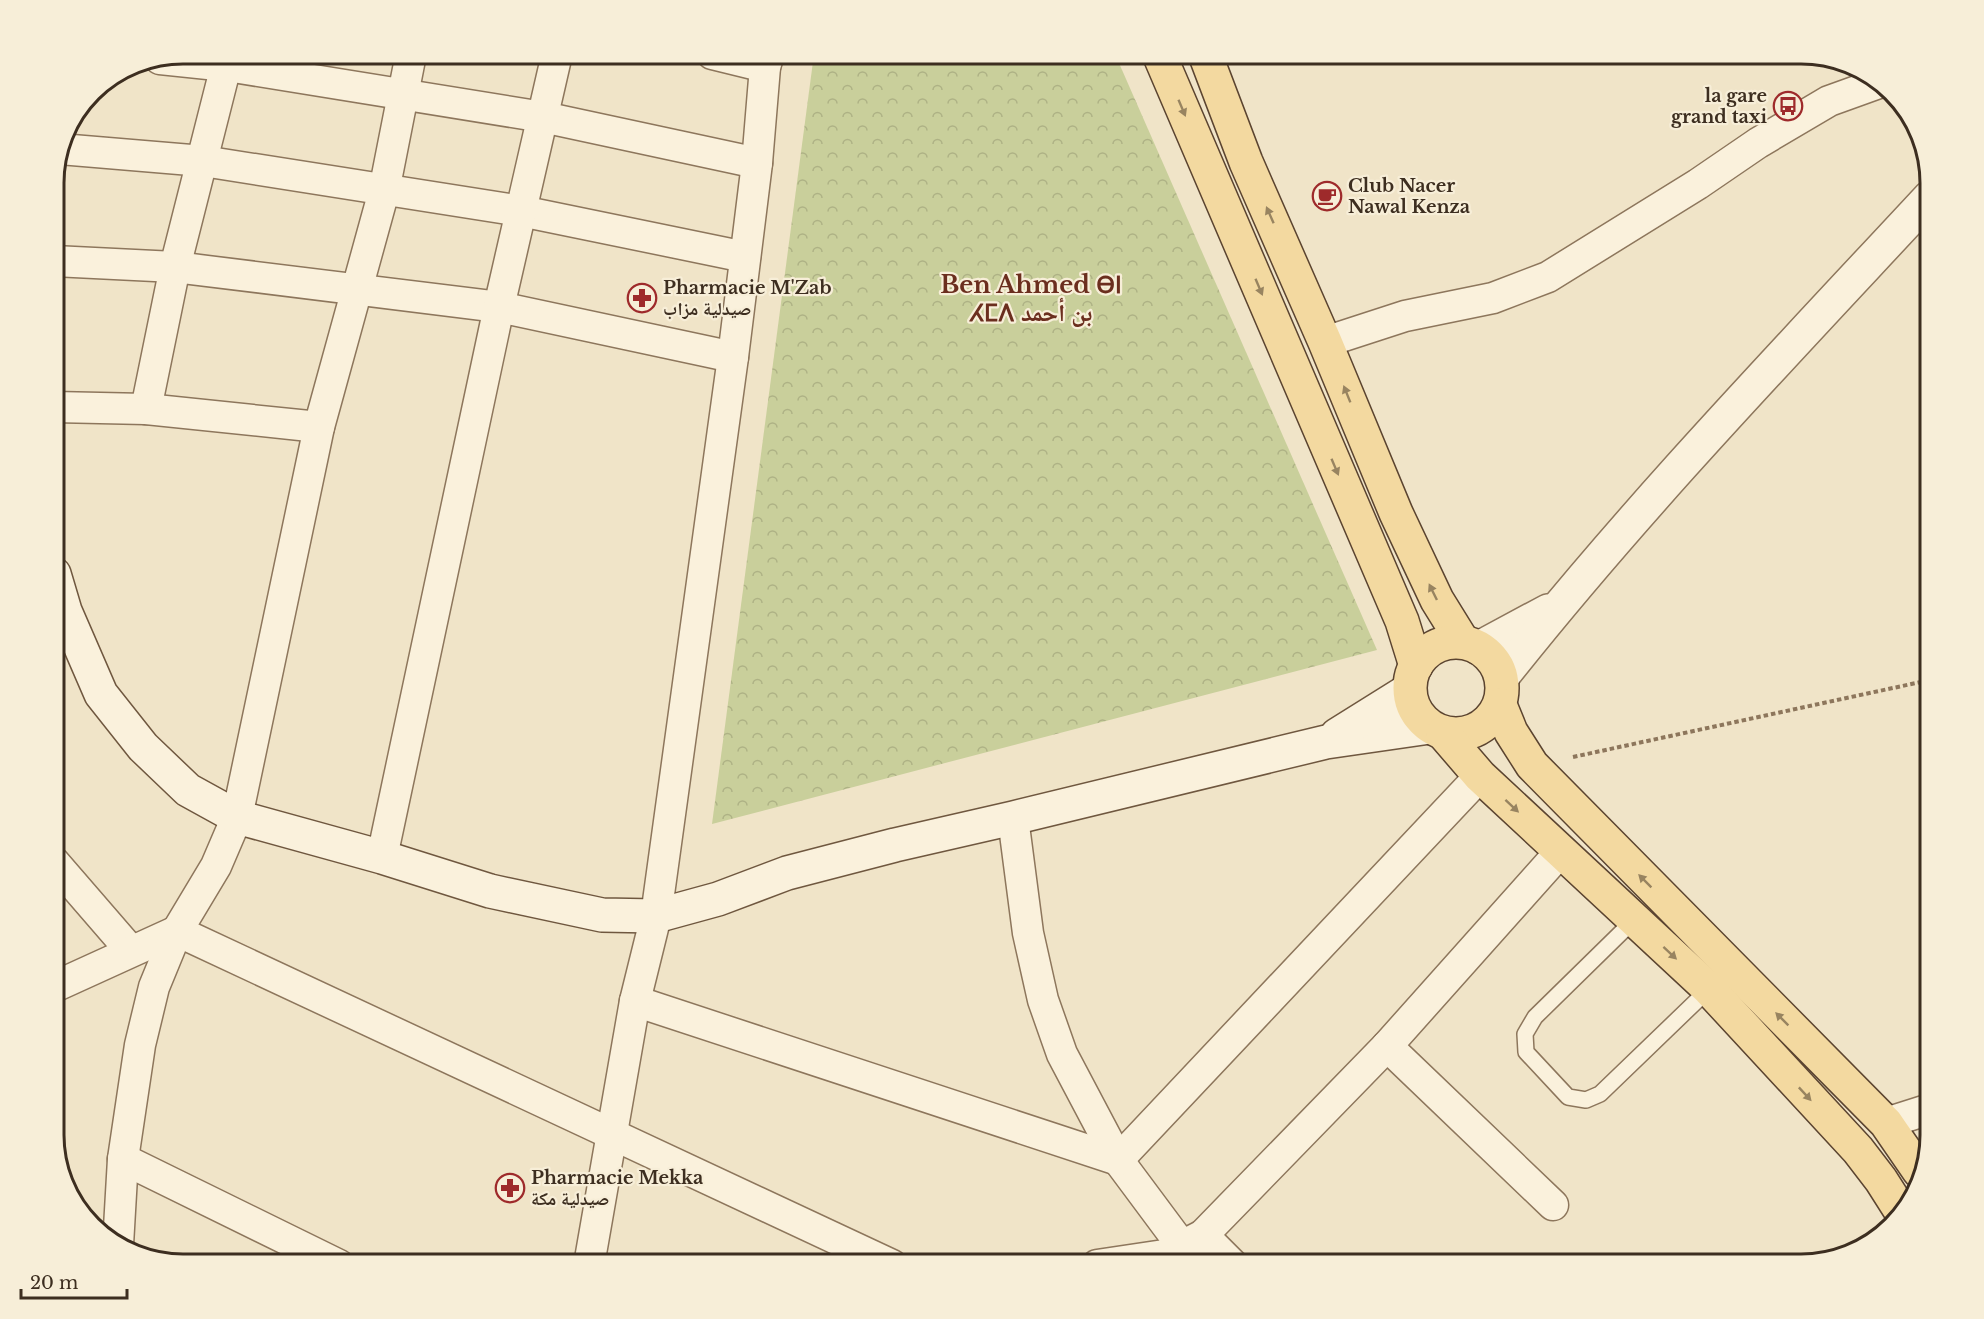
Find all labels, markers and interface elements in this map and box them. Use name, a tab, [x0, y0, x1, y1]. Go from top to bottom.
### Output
place label: la gare grand taxi	[1671, 85, 1767, 128]
bus stop icon: la gare grand taxi	[1772, 90, 1804, 122]
one-way arrow	[1177, 99, 1187, 117]
place label: Club Nacer Nawal Kenza	[1348, 175, 1471, 218]
cafe icon: Club Nacer Nawal Kenza	[1311, 180, 1343, 212]
one-way arrow	[1265, 206, 1274, 223]
district label: Ben Ahmed ⴱⵏ ⵃⵎⴷ بن أحمد	[940, 270, 1122, 327]
place label: Pharmacie M'Zab صيدلية مزاب	[663, 277, 832, 320]
one-way arrow	[1255, 278, 1264, 296]
pharmacy icon: Pharmacie M'Zab صيدلية مزاب	[626, 282, 658, 314]
one-way arrow	[1342, 385, 1351, 403]
one-way arrow	[1330, 458, 1340, 476]
one-way arrow	[1428, 583, 1438, 600]
one-way arrow	[1505, 799, 1520, 813]
one-way arrow	[1638, 873, 1652, 888]
one-way arrow	[1663, 946, 1678, 960]
one-way arrow	[1776, 1012, 1790, 1026]
one-way arrow	[1798, 1087, 1812, 1101]
place label: Pharmacie Mekka صيدلية مكة	[531, 1167, 704, 1210]
pharmacy icon: Pharmacie Mekka صيدلية مكة	[494, 1172, 526, 1204]
scale bar	[21, 1262, 128, 1300]
text: 20 m	[30, 1272, 78, 1294]

